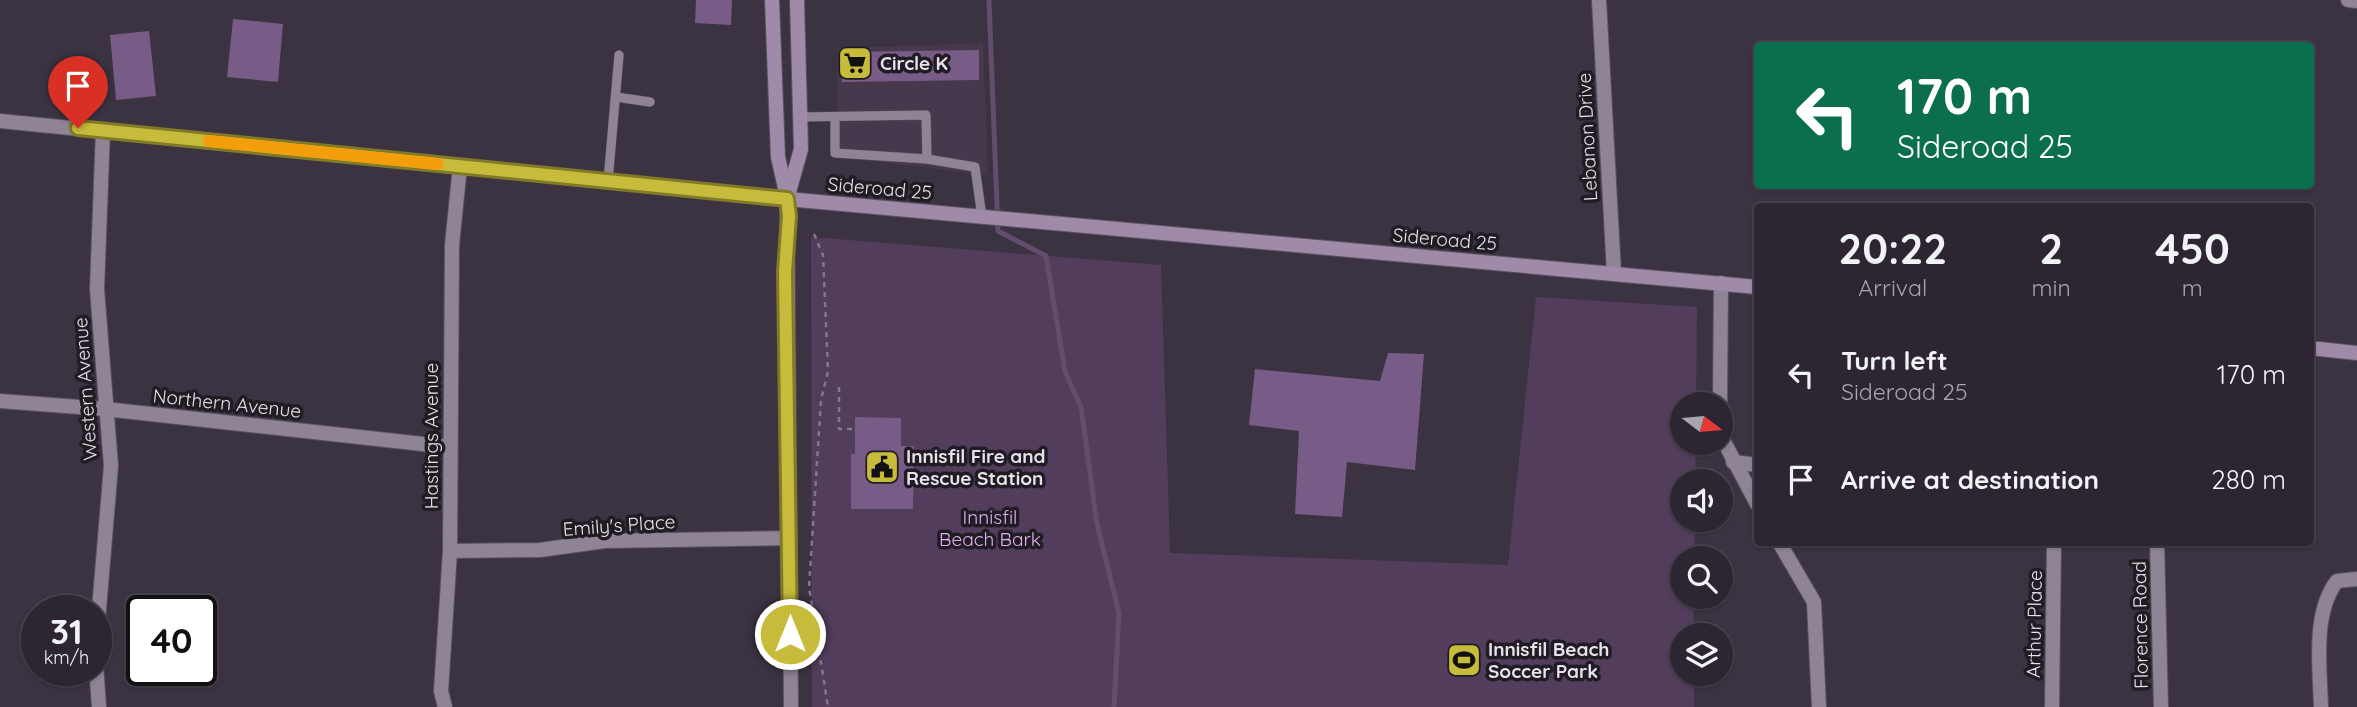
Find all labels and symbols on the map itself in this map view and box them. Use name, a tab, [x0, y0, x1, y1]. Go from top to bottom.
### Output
supermarket icon: Circle K	[836, 44, 874, 82]
place label: Circle K	[880, 51, 948, 75]
pin	[48, 56, 108, 128]
street label: Lebanon Drive	[1572, 72, 1602, 202]
street label: Sideroad 25	[827, 171, 933, 205]
street label: Sideroad 25	[1392, 222, 1498, 256]
street label: Western Avenue	[68, 317, 102, 461]
street label: Hastings Avenue	[419, 363, 443, 509]
street label: Northern Avenue	[152, 383, 302, 423]
north arrow	[1670, 392, 1732, 455]
place label: Innisfil Fire and Rescue Station	[906, 444, 1045, 490]
public building icon: Innisfil Fire and Rescue Station	[863, 448, 901, 486]
park label: Innisfil Beach Bark	[939, 505, 1041, 551]
street label: Emily's Place	[562, 509, 676, 541]
street label: Florence Road	[2127, 561, 2153, 689]
street label: Arthur Place	[2021, 570, 2047, 678]
speed limit sign: 40	[126, 595, 217, 686]
position arrow	[753, 597, 827, 671]
place label: Innisfil Beach Soccer Park	[1488, 637, 1609, 683]
sports icon: Innisfil Beach Soccer Park	[1445, 641, 1483, 679]

